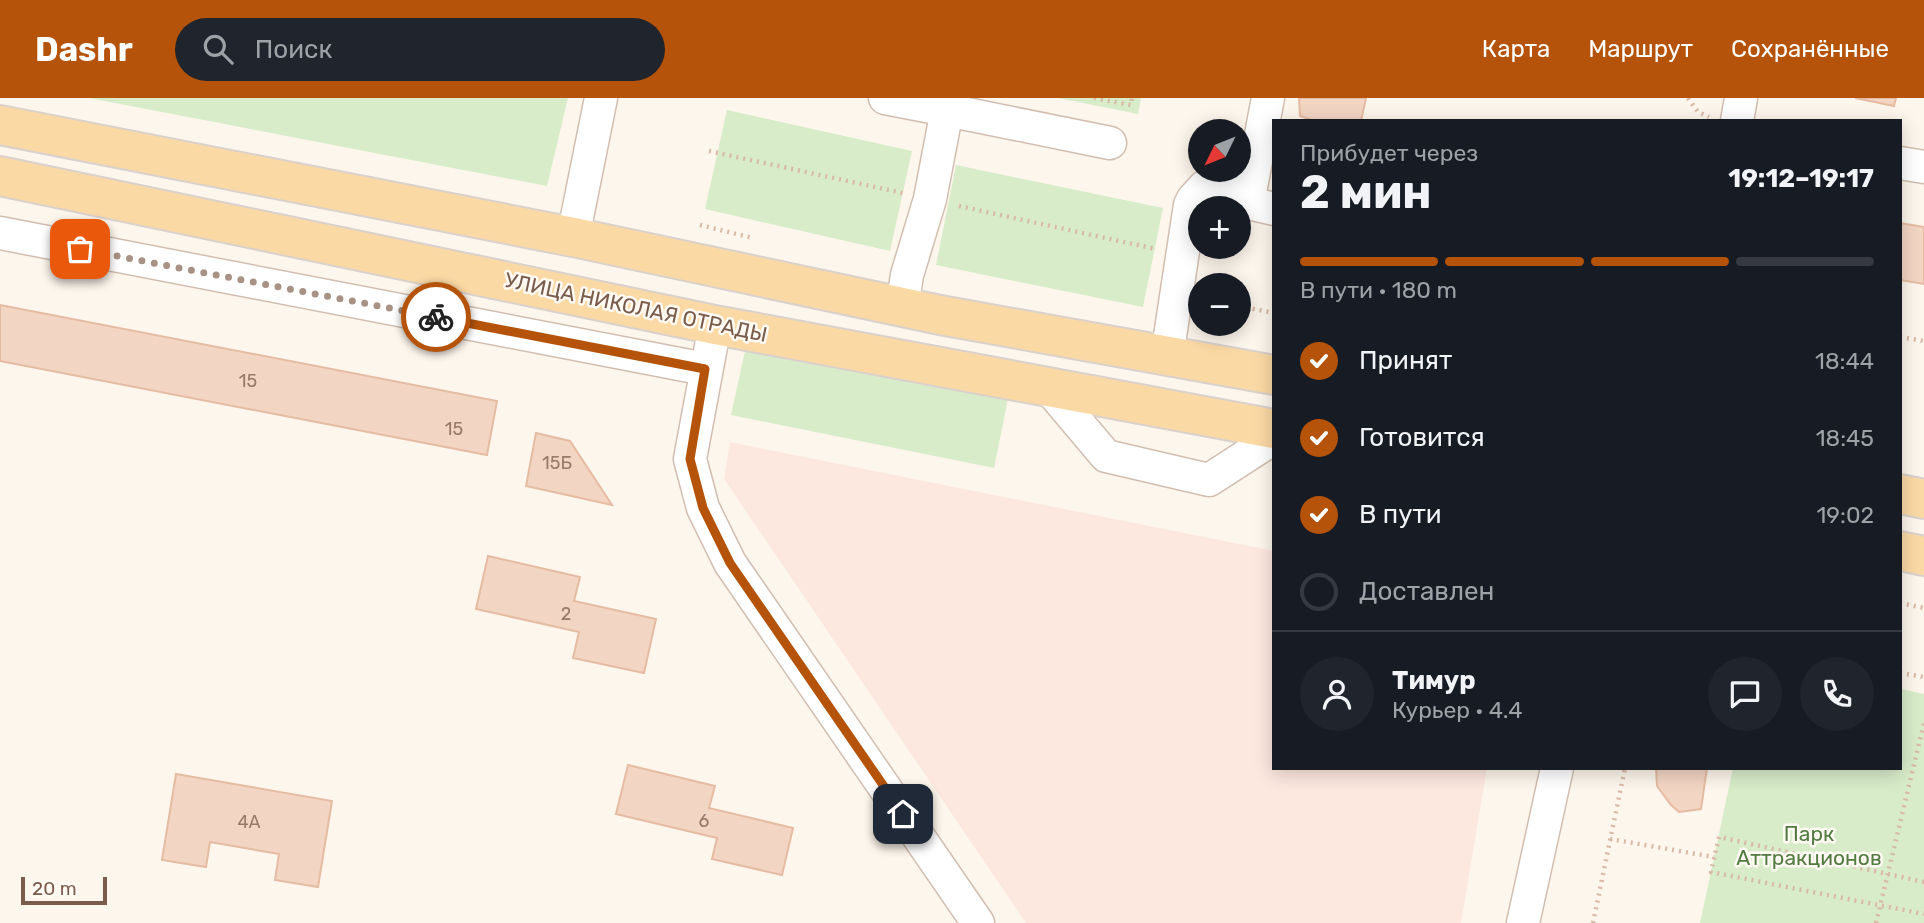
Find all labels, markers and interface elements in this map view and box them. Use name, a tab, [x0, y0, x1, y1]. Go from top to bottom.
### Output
search box	[175, 18, 665, 81]
text: Dashr	[35, 30, 133, 69]
icon: search	[199, 30, 237, 68]
text: Поиск	[255, 34, 332, 65]
text: Карта	[1482, 35, 1550, 63]
text: Маршрут	[1588, 35, 1693, 63]
text: Сохранённые	[1731, 35, 1889, 63]
north arrow	[1188, 119, 1251, 182]
map controls	[1188, 119, 1251, 336]
text: Прибудет через	[1300, 139, 1478, 167]
text: 19:12–19:17	[1728, 163, 1874, 194]
text: 2 мин	[1300, 165, 1432, 220]
button: +	[1188, 196, 1251, 259]
pin	[50, 219, 110, 279]
icon: bag	[61, 230, 99, 268]
street label: УЛИЦА НИКОЛАЯ ОТРАДЫ	[502, 267, 770, 347]
button: −	[1188, 273, 1251, 336]
text: В пути · 180 m	[1300, 276, 1457, 304]
courier	[401, 282, 471, 352]
icon: bike	[417, 298, 455, 336]
icon: check	[1300, 342, 1338, 380]
text: Принят	[1359, 345, 1452, 376]
text: 18:44	[1815, 347, 1874, 375]
house number: 15	[239, 370, 257, 392]
house number: 15	[445, 418, 463, 440]
icon: check	[1300, 419, 1338, 457]
text: Готовится	[1359, 422, 1485, 453]
text: 18:45	[1816, 424, 1874, 452]
house number: 15Б	[542, 452, 572, 474]
icon: check	[1300, 496, 1338, 534]
text: В пути	[1359, 499, 1442, 530]
text: 19:02	[1817, 501, 1874, 529]
text: Доставлен	[1359, 576, 1494, 607]
house number: 2	[561, 603, 571, 625]
button: person	[1300, 657, 1374, 731]
button: chat	[1708, 657, 1782, 731]
button: phone	[1800, 657, 1874, 731]
text: Тимур	[1392, 665, 1476, 696]
text: Курьер · 4.4	[1392, 696, 1523, 724]
pin	[873, 784, 933, 844]
icon: home	[884, 795, 922, 833]
house number: 6	[699, 810, 710, 832]
house number: 4А	[237, 811, 261, 833]
park label: Парк Аттракционов	[1736, 821, 1882, 870]
scale bar	[21, 874, 107, 906]
text: 20 m	[32, 877, 77, 900]

